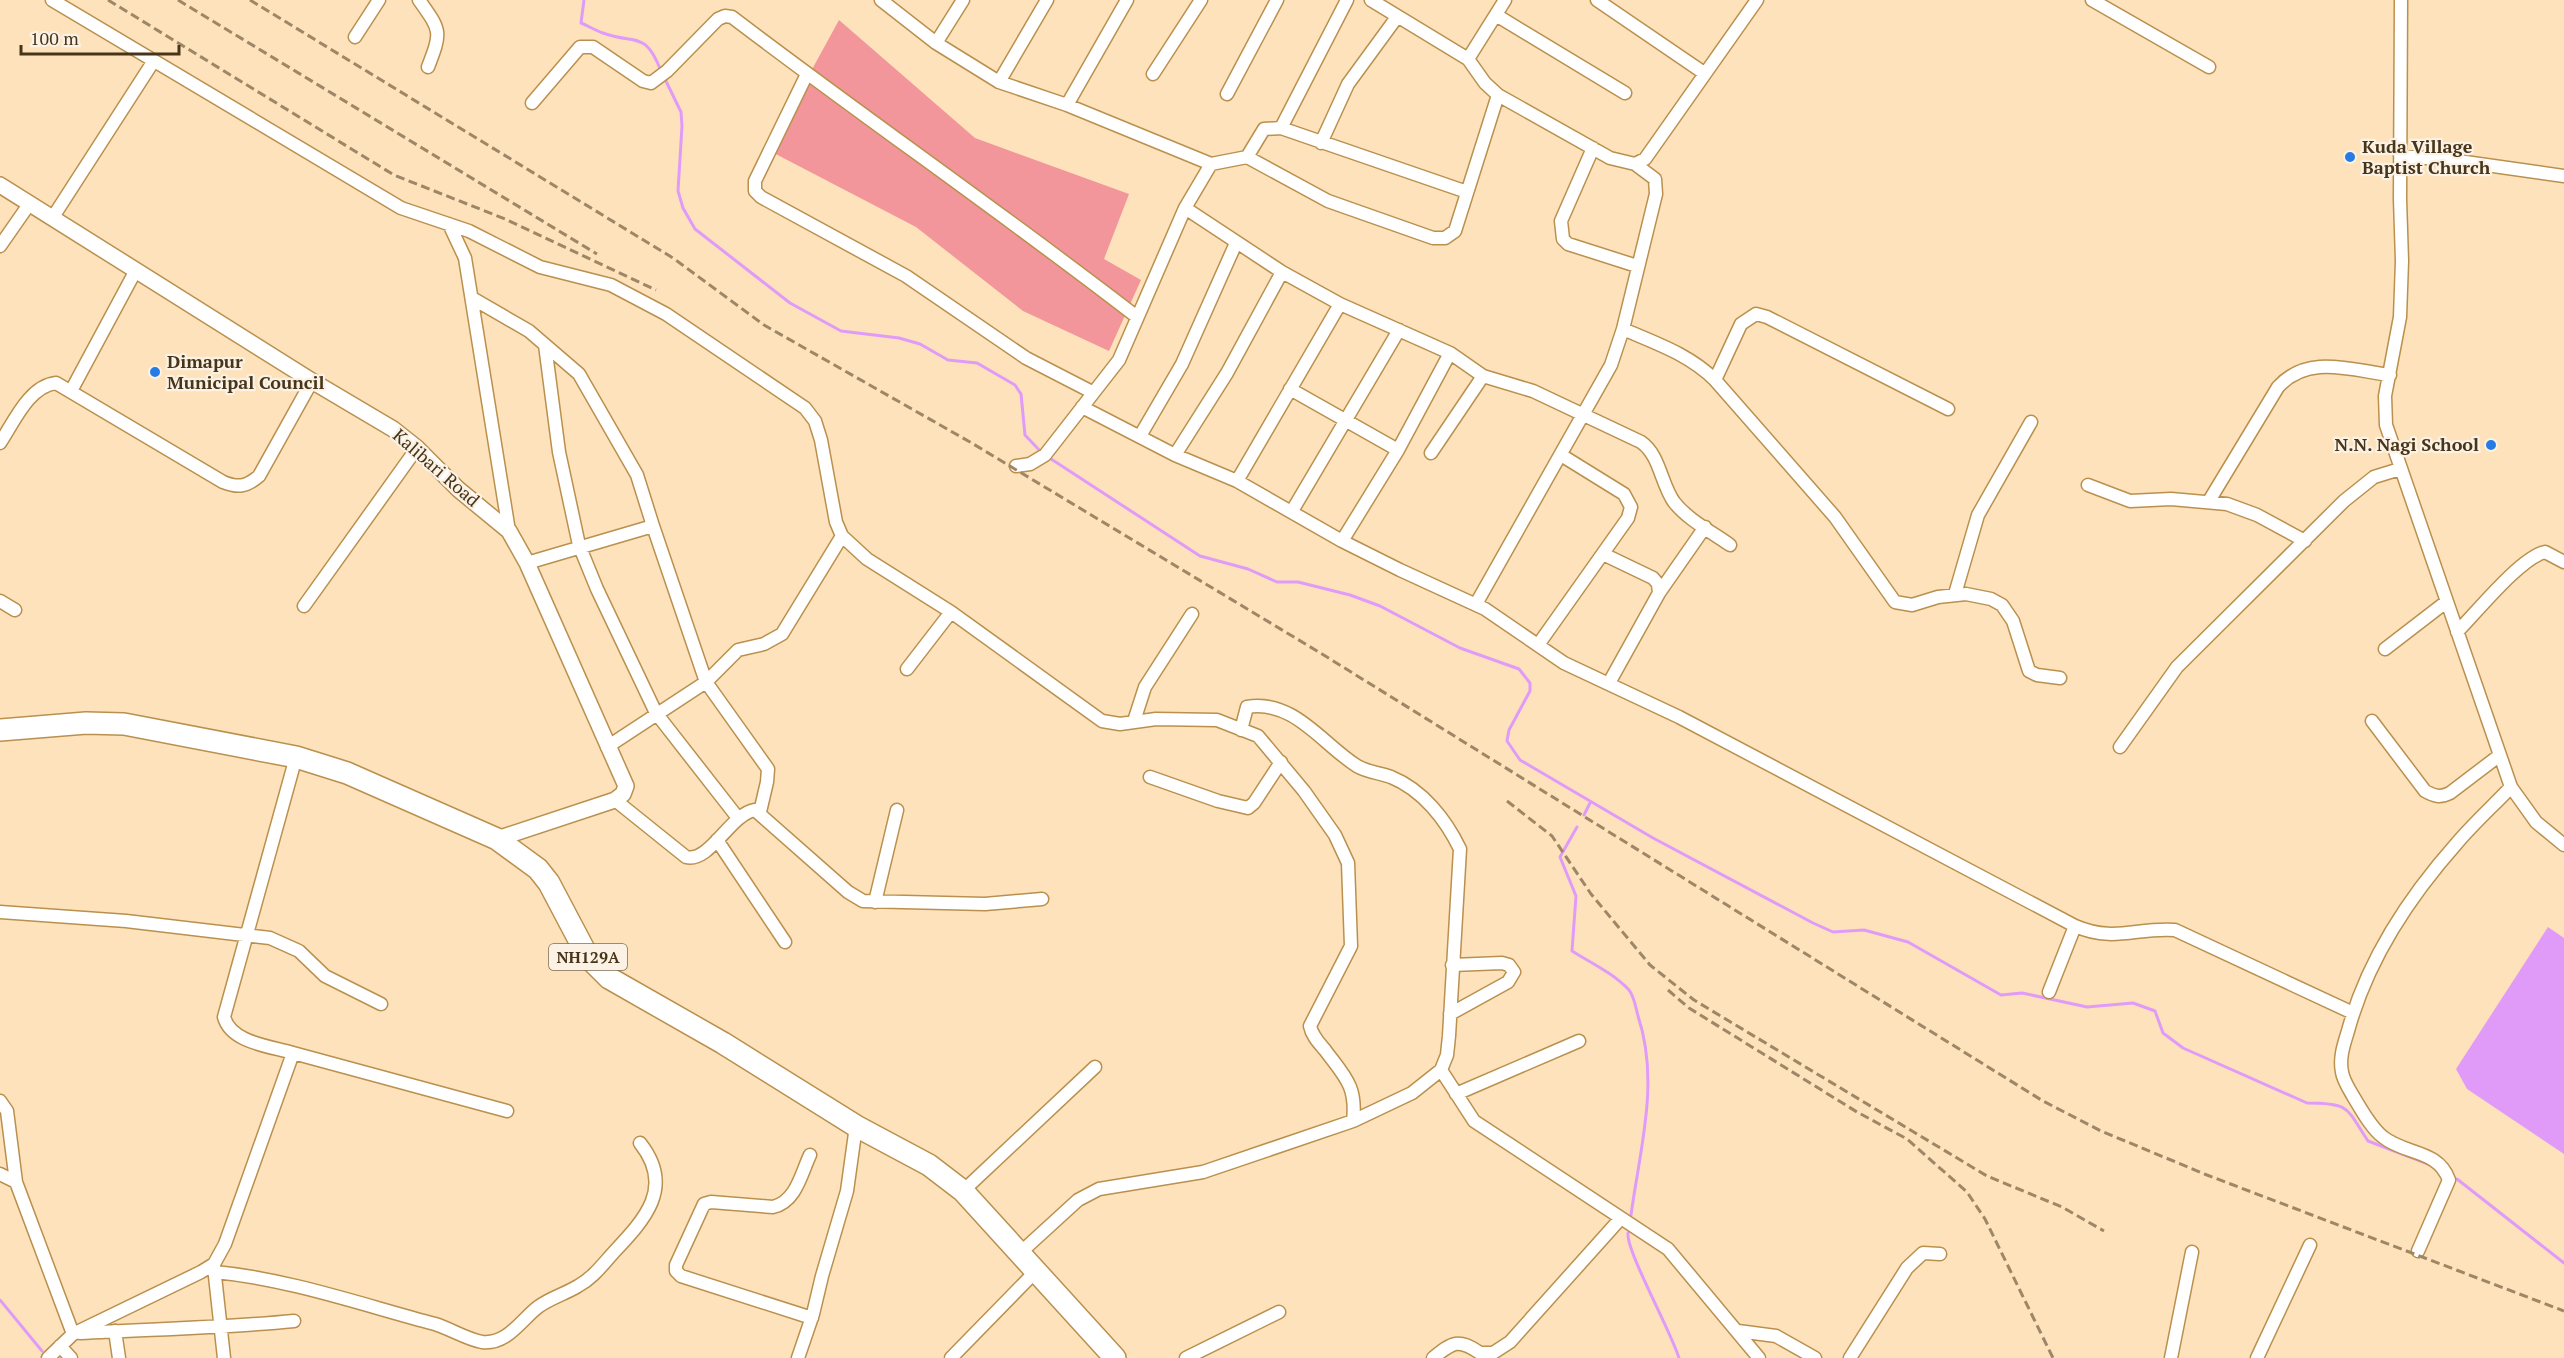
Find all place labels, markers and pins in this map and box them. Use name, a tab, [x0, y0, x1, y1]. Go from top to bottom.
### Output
place label: Kuda Village Baptist Church	[2362, 134, 2491, 179]
marker: Kuda Village Baptist Church	[2343, 150, 2357, 164]
place label: Dimapur Municipal Council	[167, 349, 325, 394]
marker: Dimapur Municipal Council	[148, 365, 162, 379]
place label: N.N. Nagi School	[2335, 432, 2479, 456]
marker: N.N. Nagi School	[2484, 438, 2498, 452]

